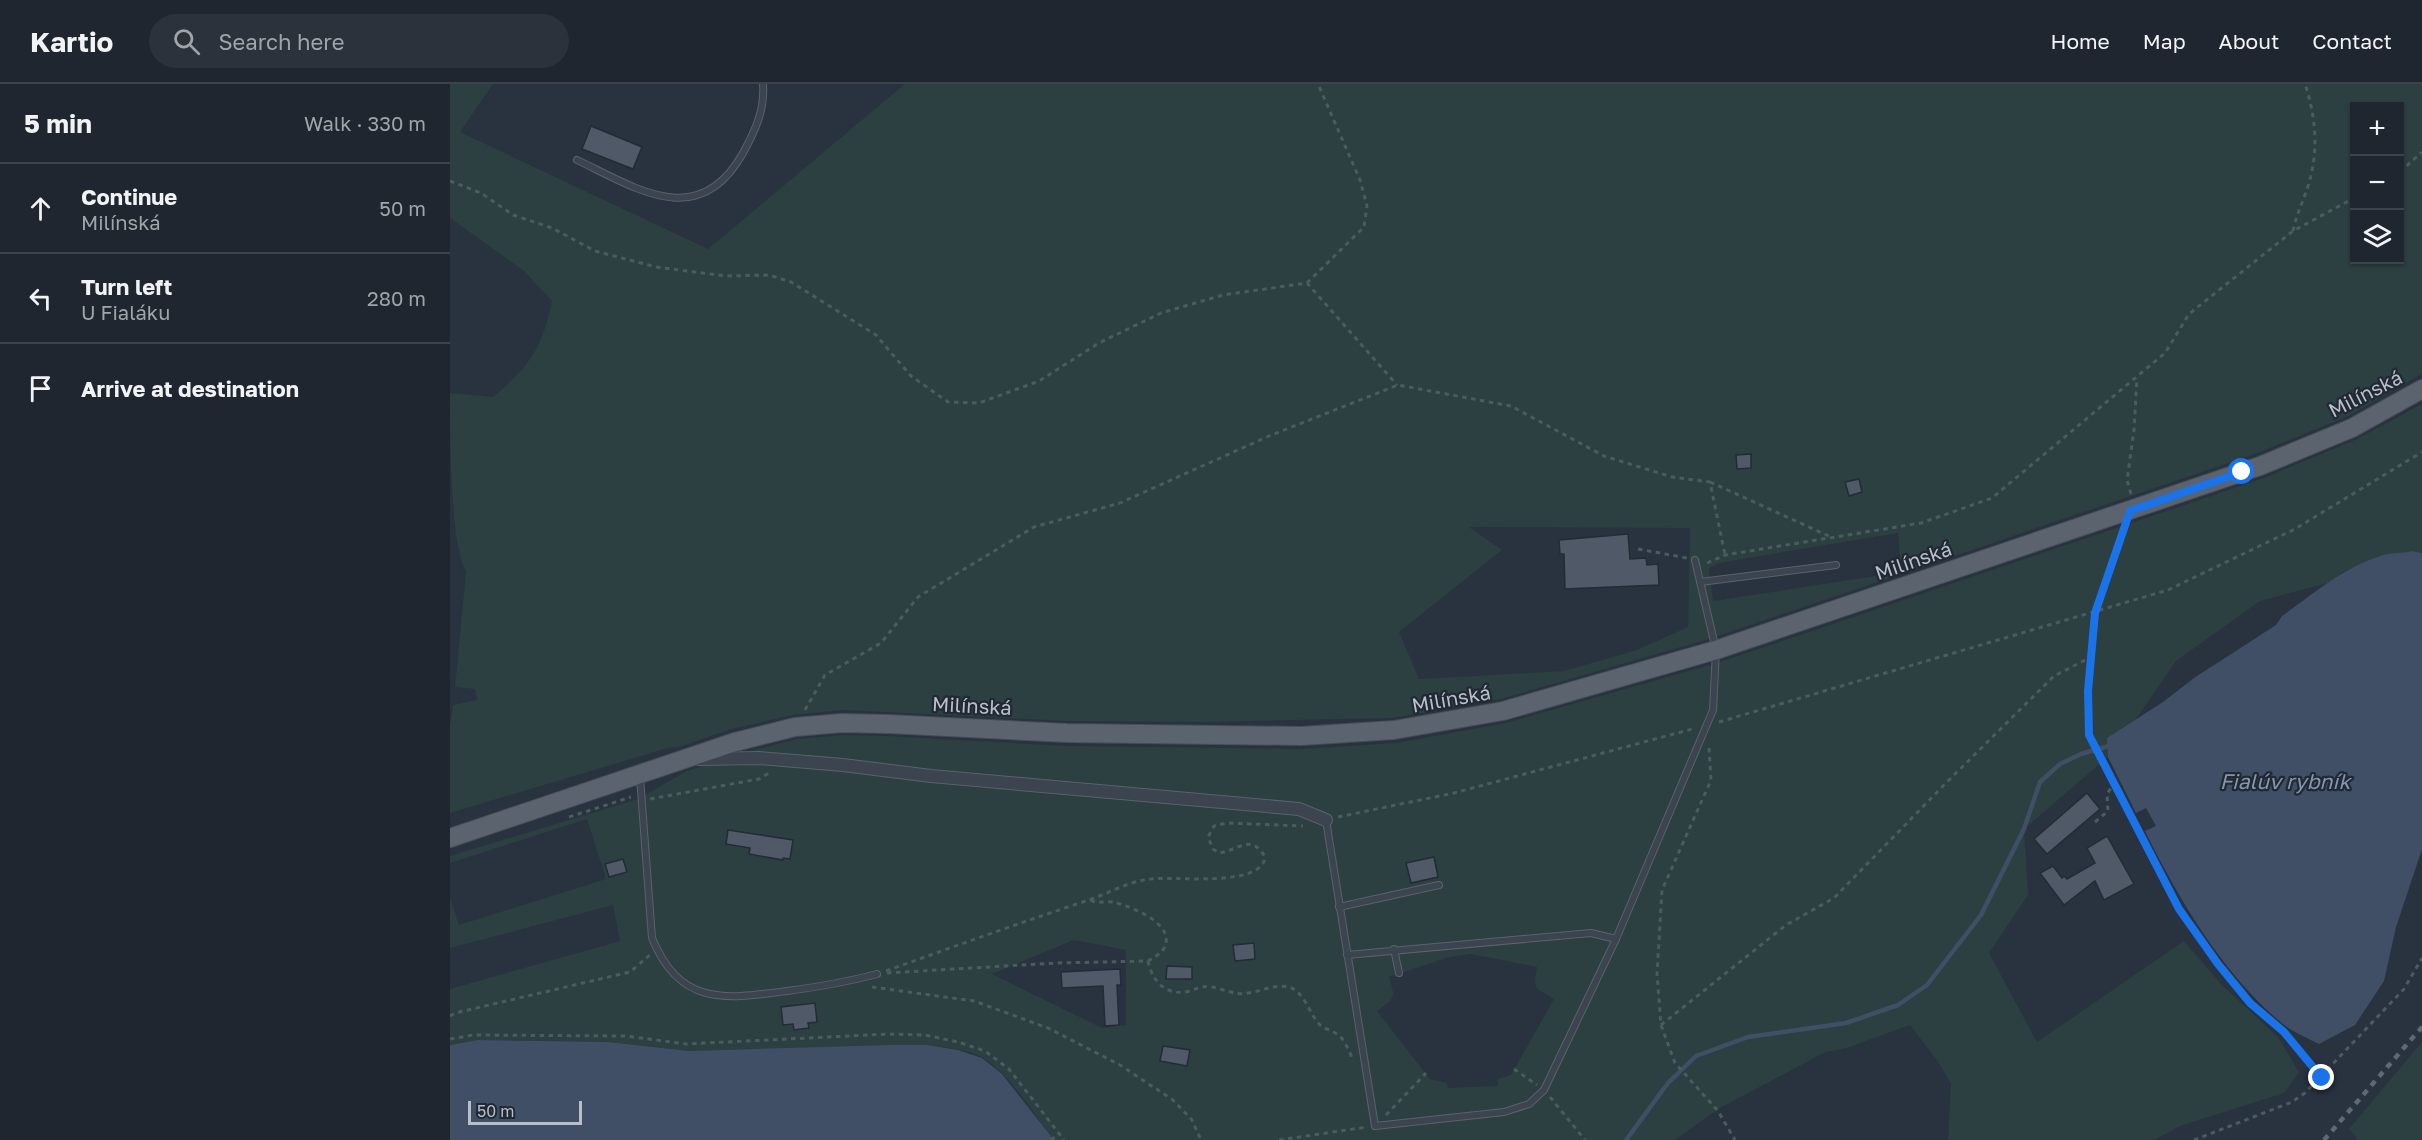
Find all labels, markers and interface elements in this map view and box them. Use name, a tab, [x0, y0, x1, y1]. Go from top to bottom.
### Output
search box	[149, 14, 569, 68]
text: Kartio	[30, 25, 113, 58]
icon: search	[170, 25, 203, 58]
text: Search here	[218, 28, 344, 55]
text: Home	[2050, 28, 2110, 54]
text: Map	[2143, 28, 2186, 54]
text: About	[2219, 28, 2279, 54]
text: Contact	[2312, 28, 2392, 54]
map controls	[2350, 102, 2404, 264]
button: +	[2350, 102, 2404, 156]
text: 5 min	[24, 108, 92, 139]
text: Walk · 330 m	[304, 111, 426, 135]
button: −	[2350, 156, 2404, 210]
text: Continue	[81, 183, 177, 210]
icon: ahead	[24, 192, 57, 225]
text: 50 m	[379, 196, 426, 220]
text: Milínská	[81, 210, 161, 234]
button: layers	[2350, 210, 2404, 264]
text: Turn left	[81, 273, 172, 300]
icon: left	[24, 282, 57, 315]
text: 280 m	[367, 286, 426, 310]
text: U Fialáku	[81, 300, 170, 324]
street label: Milínská	[2324, 364, 2406, 422]
icon: arrive	[24, 372, 57, 405]
text: Arrive at destination	[81, 375, 299, 402]
route start	[2228, 458, 2254, 484]
street label: Milínská	[1871, 536, 1955, 584]
street label: Milínská	[1410, 679, 1492, 717]
street label: Milínská	[932, 691, 1012, 719]
water label: Fialúv rybník	[2220, 768, 2353, 794]
route end	[2308, 1064, 2334, 1090]
scale bar	[468, 1098, 582, 1126]
text: 50 m	[477, 1101, 514, 1121]

